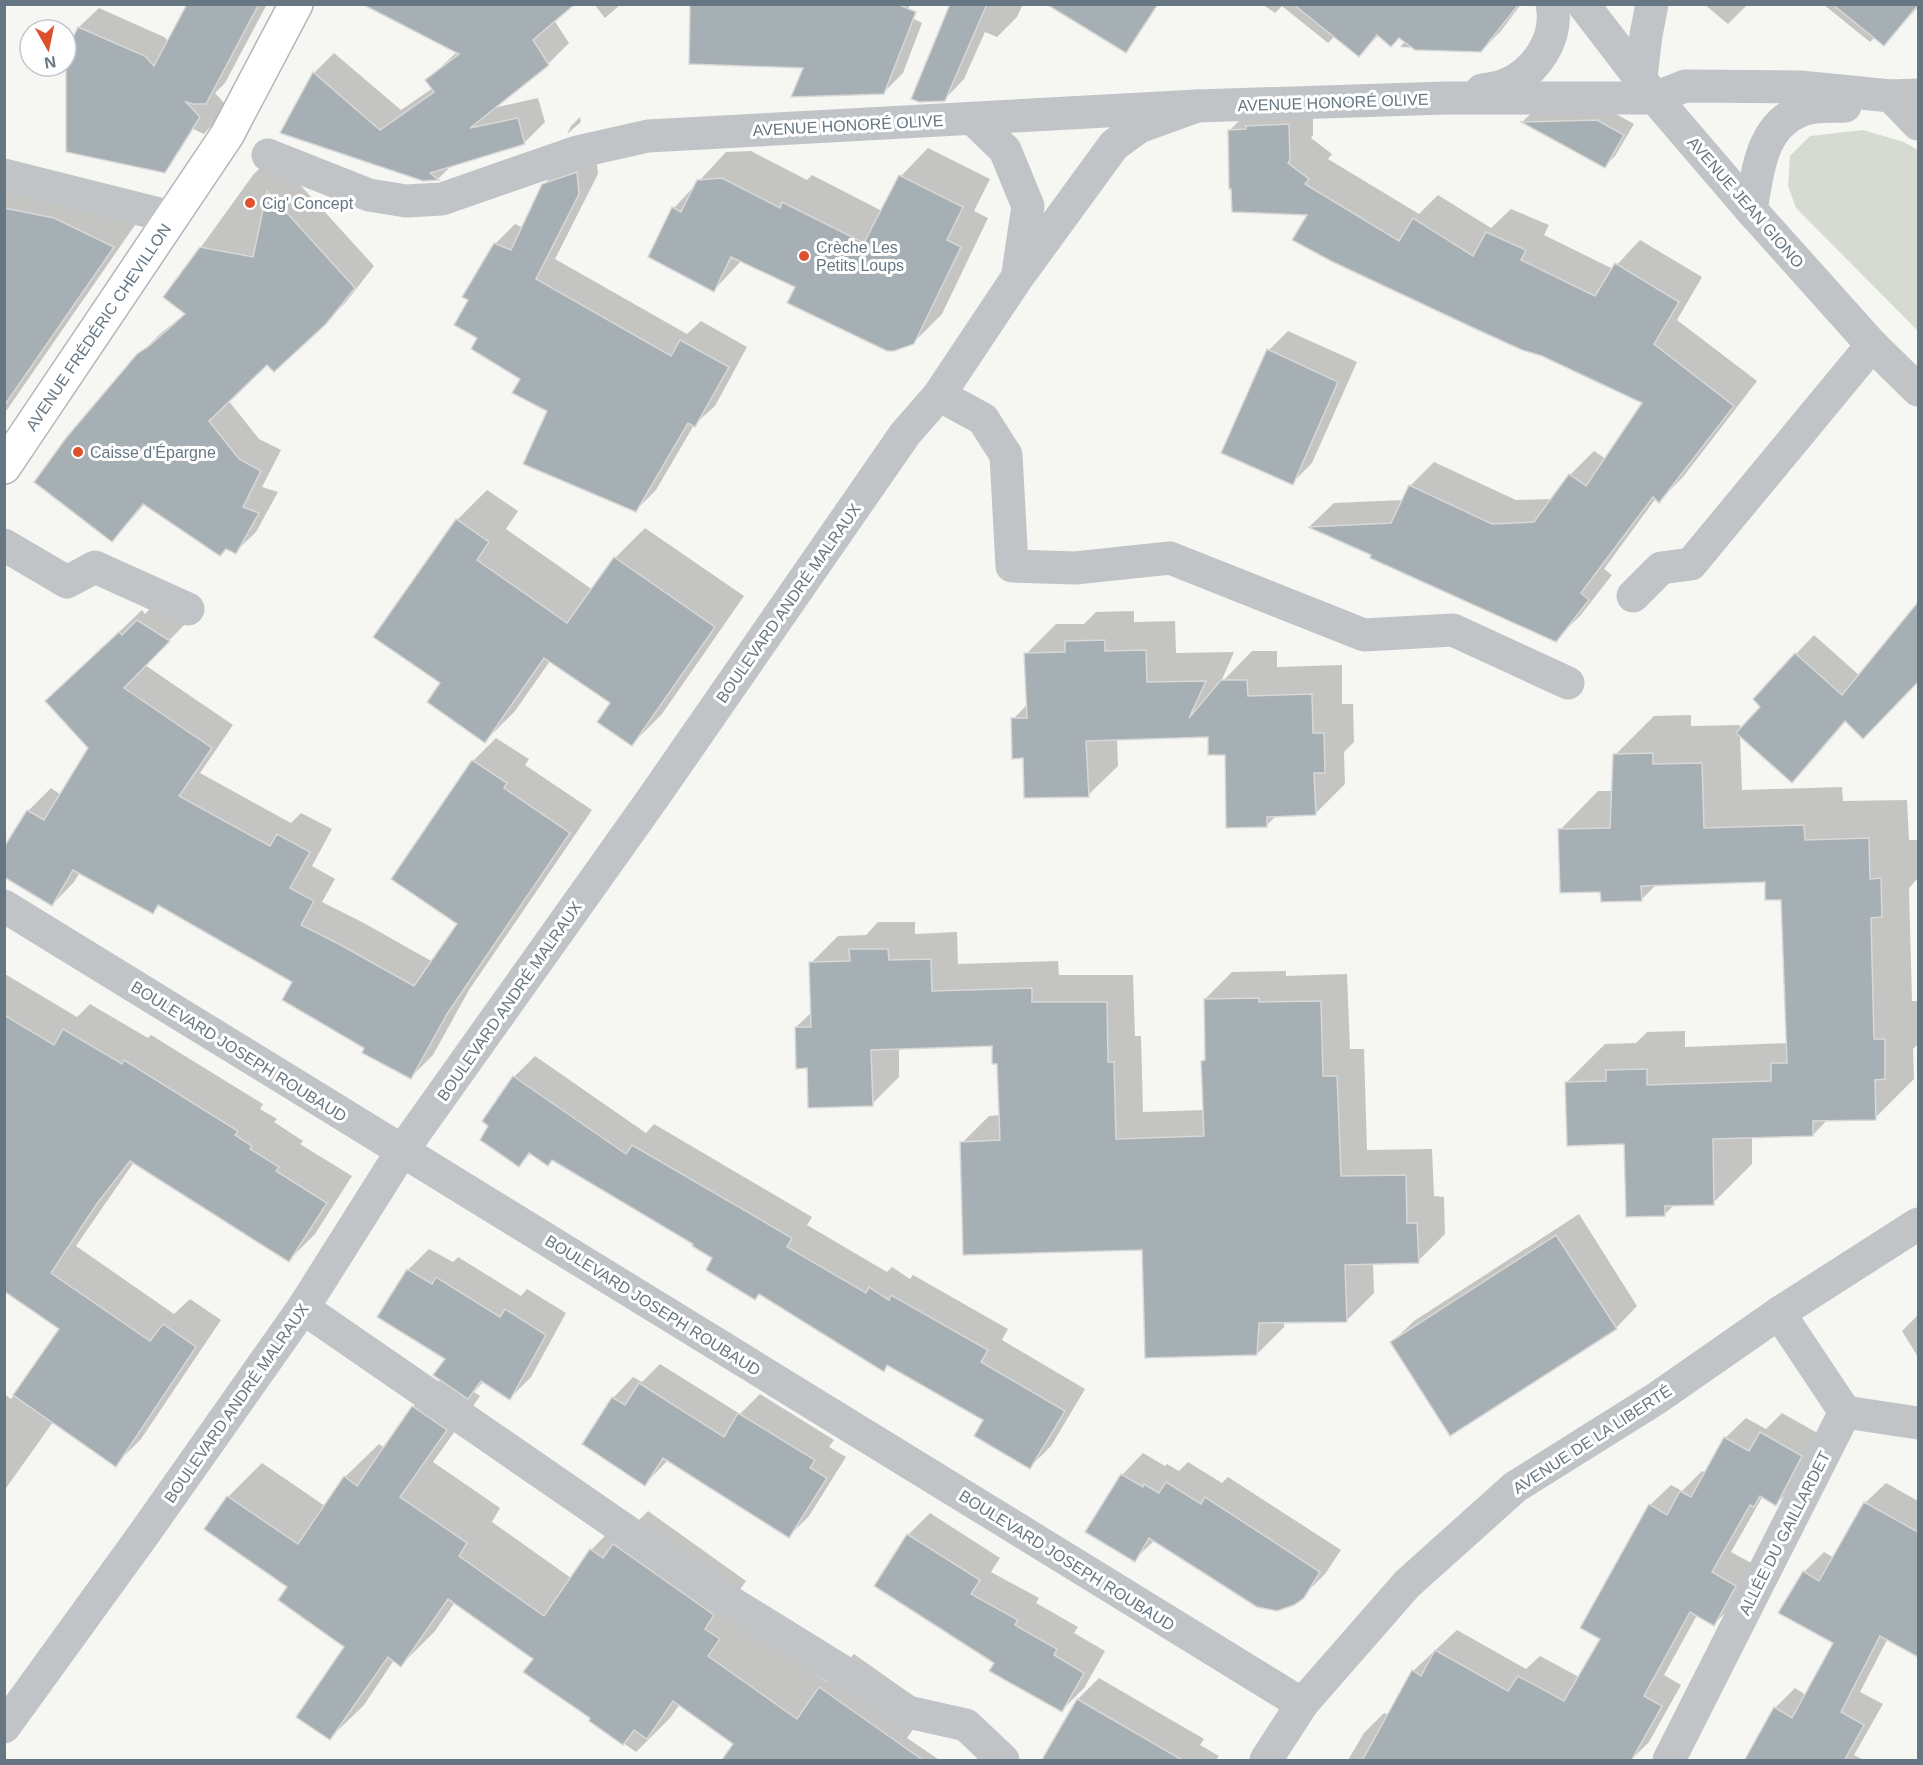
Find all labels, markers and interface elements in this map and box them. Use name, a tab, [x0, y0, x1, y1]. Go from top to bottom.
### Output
north arrow	[18, 18, 78, 78]
text: N	[43, 53, 57, 72]
street label: AVENUE HONORÉ OLIVE	[1237, 90, 1429, 114]
street label: AVENUE HONORÉ OLIVE	[752, 111, 944, 139]
street label: AVENUE JEAN GIONO	[1684, 133, 1807, 271]
place label: Cig' Concept	[262, 195, 354, 212]
marker: Cig' Concept	[243, 196, 257, 210]
street label: AVENUE FRÉDÉRIC CHEVILLON	[22, 220, 174, 434]
place label: Crèche Les Petits Loups	[816, 239, 904, 274]
marker: Crèche Les Petits Loups	[797, 249, 811, 263]
place label: Caisse d'Épargne	[90, 443, 216, 461]
marker: Caisse d'Épargne	[71, 445, 85, 459]
street label: BOULEVARD ANDRÉ MALRAUX	[712, 500, 864, 706]
street label: BOULEVARD ANDRÉ MALRAUX	[433, 898, 585, 1104]
street label: BOULEVARD JOSEPH ROUBAUD	[128, 978, 349, 1125]
street label: BOULEVARD JOSEPH ROUBAUD	[542, 1232, 763, 1379]
street label: BOULEVARD ANDRÉ MALRAUX	[160, 1300, 312, 1506]
street label: AVENUE DE LA LIBERTÉ	[1509, 1381, 1675, 1497]
street label: ALLÉE DU GAILLARDET	[1735, 1448, 1833, 1618]
street label: BOULEVARD JOSEPH ROUBAUD	[956, 1487, 1177, 1634]

